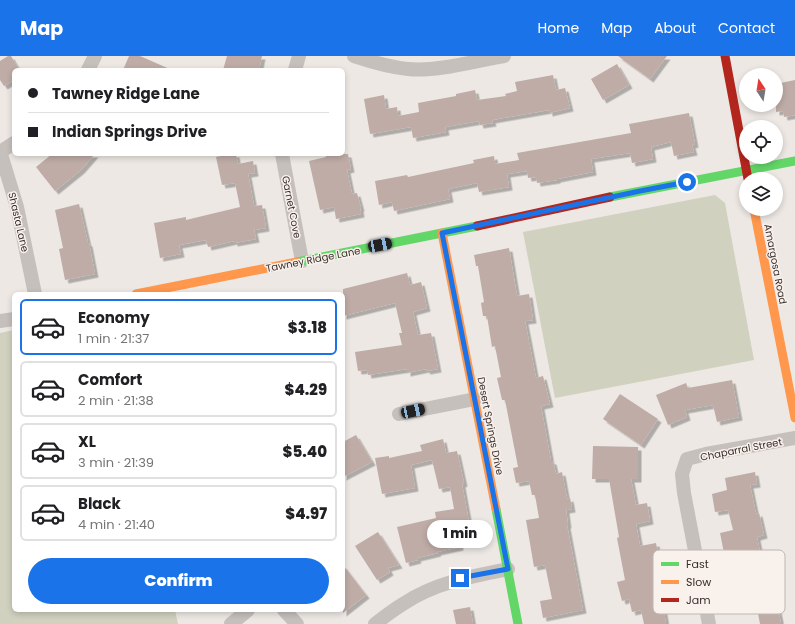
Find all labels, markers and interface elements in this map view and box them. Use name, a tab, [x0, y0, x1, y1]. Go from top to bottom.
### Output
text: Map	[20, 15, 63, 42]
text: Home	[537, 18, 579, 38]
text: Map	[601, 18, 632, 38]
text: About	[654, 18, 696, 38]
text: Contact	[718, 18, 775, 38]
north arrow	[739, 68, 783, 112]
map controls	[739, 68, 783, 216]
text: Tawney Ridge Lane	[52, 83, 200, 104]
button: locate	[739, 120, 783, 164]
text: Indian Springs Drive	[52, 121, 207, 142]
button: layers	[739, 172, 783, 216]
route start	[678, 173, 696, 191]
street label: Garnet Cove	[278, 175, 305, 240]
street label: Shasta Lane	[4, 191, 33, 254]
street label: Amargosa Road	[760, 223, 791, 305]
car	[367, 237, 393, 253]
street label: Tawney Ridge Lane	[265, 243, 362, 276]
text: Economy	[78, 307, 150, 328]
icon: car	[30, 309, 66, 345]
text: $3.18	[288, 317, 327, 338]
text: 1 min · 21:37	[78, 329, 149, 348]
text: Comfort	[78, 369, 142, 390]
icon: car	[30, 371, 66, 407]
street label: Desert Springs Drive	[474, 376, 507, 476]
text: $4.29	[285, 379, 327, 400]
text: 2 min · 21:38	[78, 391, 154, 410]
car	[400, 403, 426, 419]
text: XL	[78, 431, 96, 452]
icon: car	[30, 433, 66, 469]
street label: Chaparral Street	[699, 434, 784, 465]
text: $5.40	[283, 441, 327, 462]
text: 3 min · 21:39	[78, 453, 154, 472]
text: Black	[78, 493, 121, 514]
icon: car	[30, 495, 66, 531]
text: $4.97	[285, 503, 327, 524]
text: 4 min · 21:40	[78, 515, 155, 534]
callout: 1 min	[427, 520, 493, 548]
text: 1 min	[443, 524, 477, 543]
legend	[653, 550, 785, 614]
text: Fast	[686, 556, 709, 572]
button: Confirm	[28, 558, 329, 604]
route end	[451, 569, 469, 587]
text: Slow	[686, 574, 711, 590]
text: Jam	[686, 592, 711, 608]

